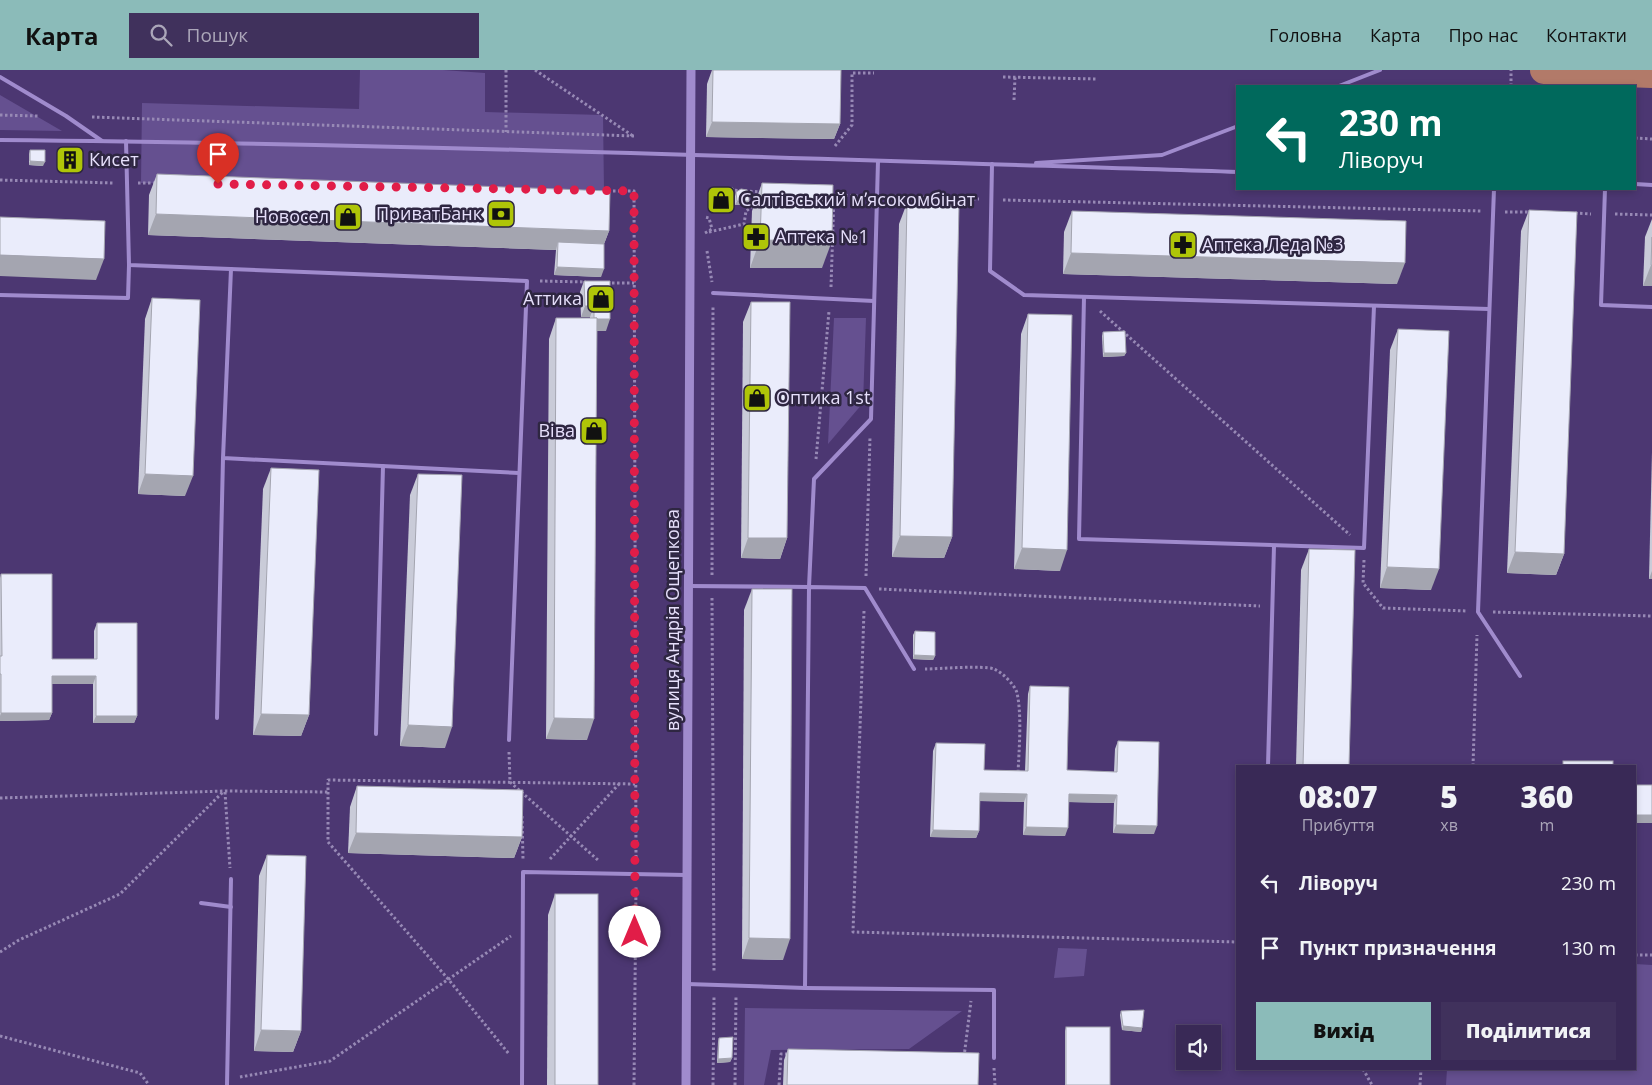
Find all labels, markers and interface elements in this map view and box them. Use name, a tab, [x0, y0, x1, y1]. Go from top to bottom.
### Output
search box	[129, 13, 479, 58]
text: Карта	[25, 19, 99, 52]
icon: search	[147, 21, 175, 49]
text: Пошук	[187, 22, 248, 48]
text: Головна	[1269, 23, 1342, 47]
text: Карта	[1370, 23, 1420, 47]
text: Про нас	[1448, 23, 1518, 47]
text: Контакти	[1546, 23, 1627, 47]
text: 230 m	[1339, 99, 1443, 146]
icon: left	[1256, 105, 1321, 170]
pin	[197, 133, 239, 184]
icon: arrive	[204, 140, 232, 168]
text: Ліворуч	[1339, 144, 1424, 174]
building icon: Кисет	[55, 145, 85, 175]
place label: Кисет	[89, 147, 139, 171]
shop icon: Салтівський мʼясокомбінат	[706, 185, 736, 215]
place label: Салтівський мʼясокомбінат	[740, 187, 976, 211]
bank icon: ПриватБанк	[486, 199, 516, 229]
place label: ПриватБанк	[376, 201, 483, 225]
shop icon: Новосел	[333, 202, 363, 232]
place label: Новосел	[255, 204, 329, 228]
pharmacy icon: Аптека №1	[741, 222, 771, 252]
place label: Аптека №1	[775, 224, 869, 248]
pharmacy icon: Аптека Леда №3	[1168, 230, 1198, 260]
place label: Аптека Леда №3	[1202, 232, 1344, 256]
shop icon: Аттика	[586, 284, 616, 314]
place label: Аттика	[523, 286, 582, 310]
shop icon: Оптика 1st	[742, 383, 772, 413]
place label: Оптика 1st	[776, 385, 870, 409]
shop icon: Віва	[579, 416, 609, 446]
place label: Віва	[538, 418, 575, 442]
street label: вулиця Андрія Ощепкова	[660, 509, 684, 731]
text: 08:07	[1299, 776, 1378, 817]
text: 5	[1440, 776, 1458, 817]
text: 360	[1521, 776, 1573, 817]
text: Прибуття	[1302, 814, 1375, 836]
text: хв	[1440, 814, 1458, 836]
text: m	[1540, 814, 1554, 836]
icon: left	[1256, 869, 1284, 897]
text: Ліворуч	[1299, 870, 1378, 896]
text: 230 m	[1561, 870, 1616, 896]
position arrow	[608, 905, 660, 957]
icon: arrive	[1256, 934, 1284, 962]
text: Пункт призначення	[1299, 935, 1497, 961]
text: 130 m	[1561, 935, 1616, 961]
button: Вихід	[1256, 1002, 1431, 1060]
button: Поділитися	[1441, 1002, 1616, 1060]
map controls	[1176, 1025, 1221, 1070]
button: sound	[1176, 1025, 1221, 1070]

